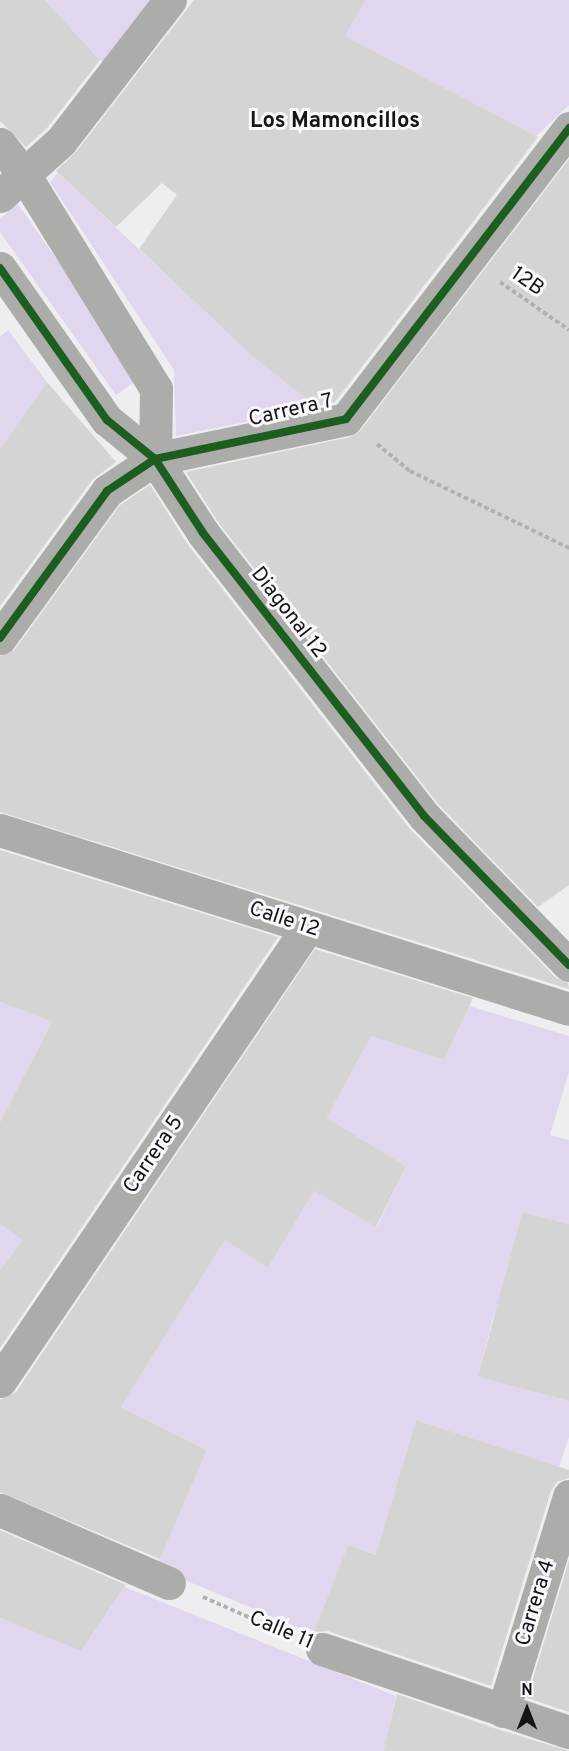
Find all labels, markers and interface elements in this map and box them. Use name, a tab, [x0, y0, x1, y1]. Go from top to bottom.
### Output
district label: Los Mamoncillos	[250, 109, 420, 135]
street label: 12B	[506, 262, 548, 302]
street label: Carrera 7	[246, 389, 336, 433]
street label: Diagonal 12	[245, 563, 331, 663]
street label: Calle 12	[246, 897, 322, 943]
street label: Carrera 5	[119, 1111, 189, 1199]
street label: Carrera 4	[511, 1557, 561, 1649]
street label: Calle 11	[245, 1606, 317, 1656]
north arrow	[497, 1679, 557, 1739]
text: N	[521, 1681, 533, 1701]

